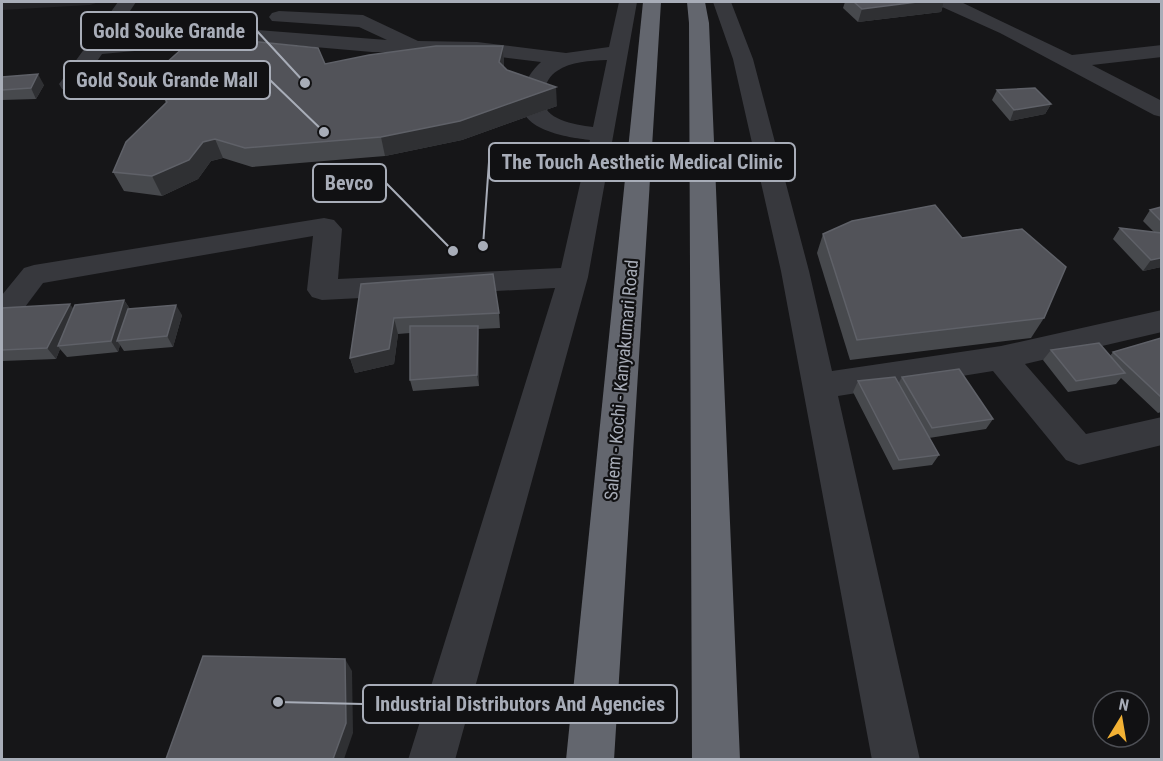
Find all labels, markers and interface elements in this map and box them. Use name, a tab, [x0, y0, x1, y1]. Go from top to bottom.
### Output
callout: Gold Souke Grande	[81, 12, 257, 50]
text: Gold Souke Grande	[93, 19, 245, 43]
callout: Gold Souk Grande Mall	[64, 61, 270, 99]
text: Gold Souk Grande Mall	[76, 68, 258, 92]
callout: The Touch Aesthetic Medical Clinic	[489, 143, 795, 181]
text: The Touch Aesthetic Medical Clinic	[501, 150, 783, 174]
callout: Bevco	[313, 164, 386, 202]
text: Bevco	[325, 171, 373, 195]
street label: Salem - Kochi - Kanyakumari Road	[600, 259, 642, 501]
callout: Industrial Distributors And Agencies	[363, 685, 677, 723]
north arrow	[1091, 689, 1151, 749]
text: Industrial Distributors And Agencies	[375, 692, 665, 716]
text: N	[1117, 695, 1130, 715]

